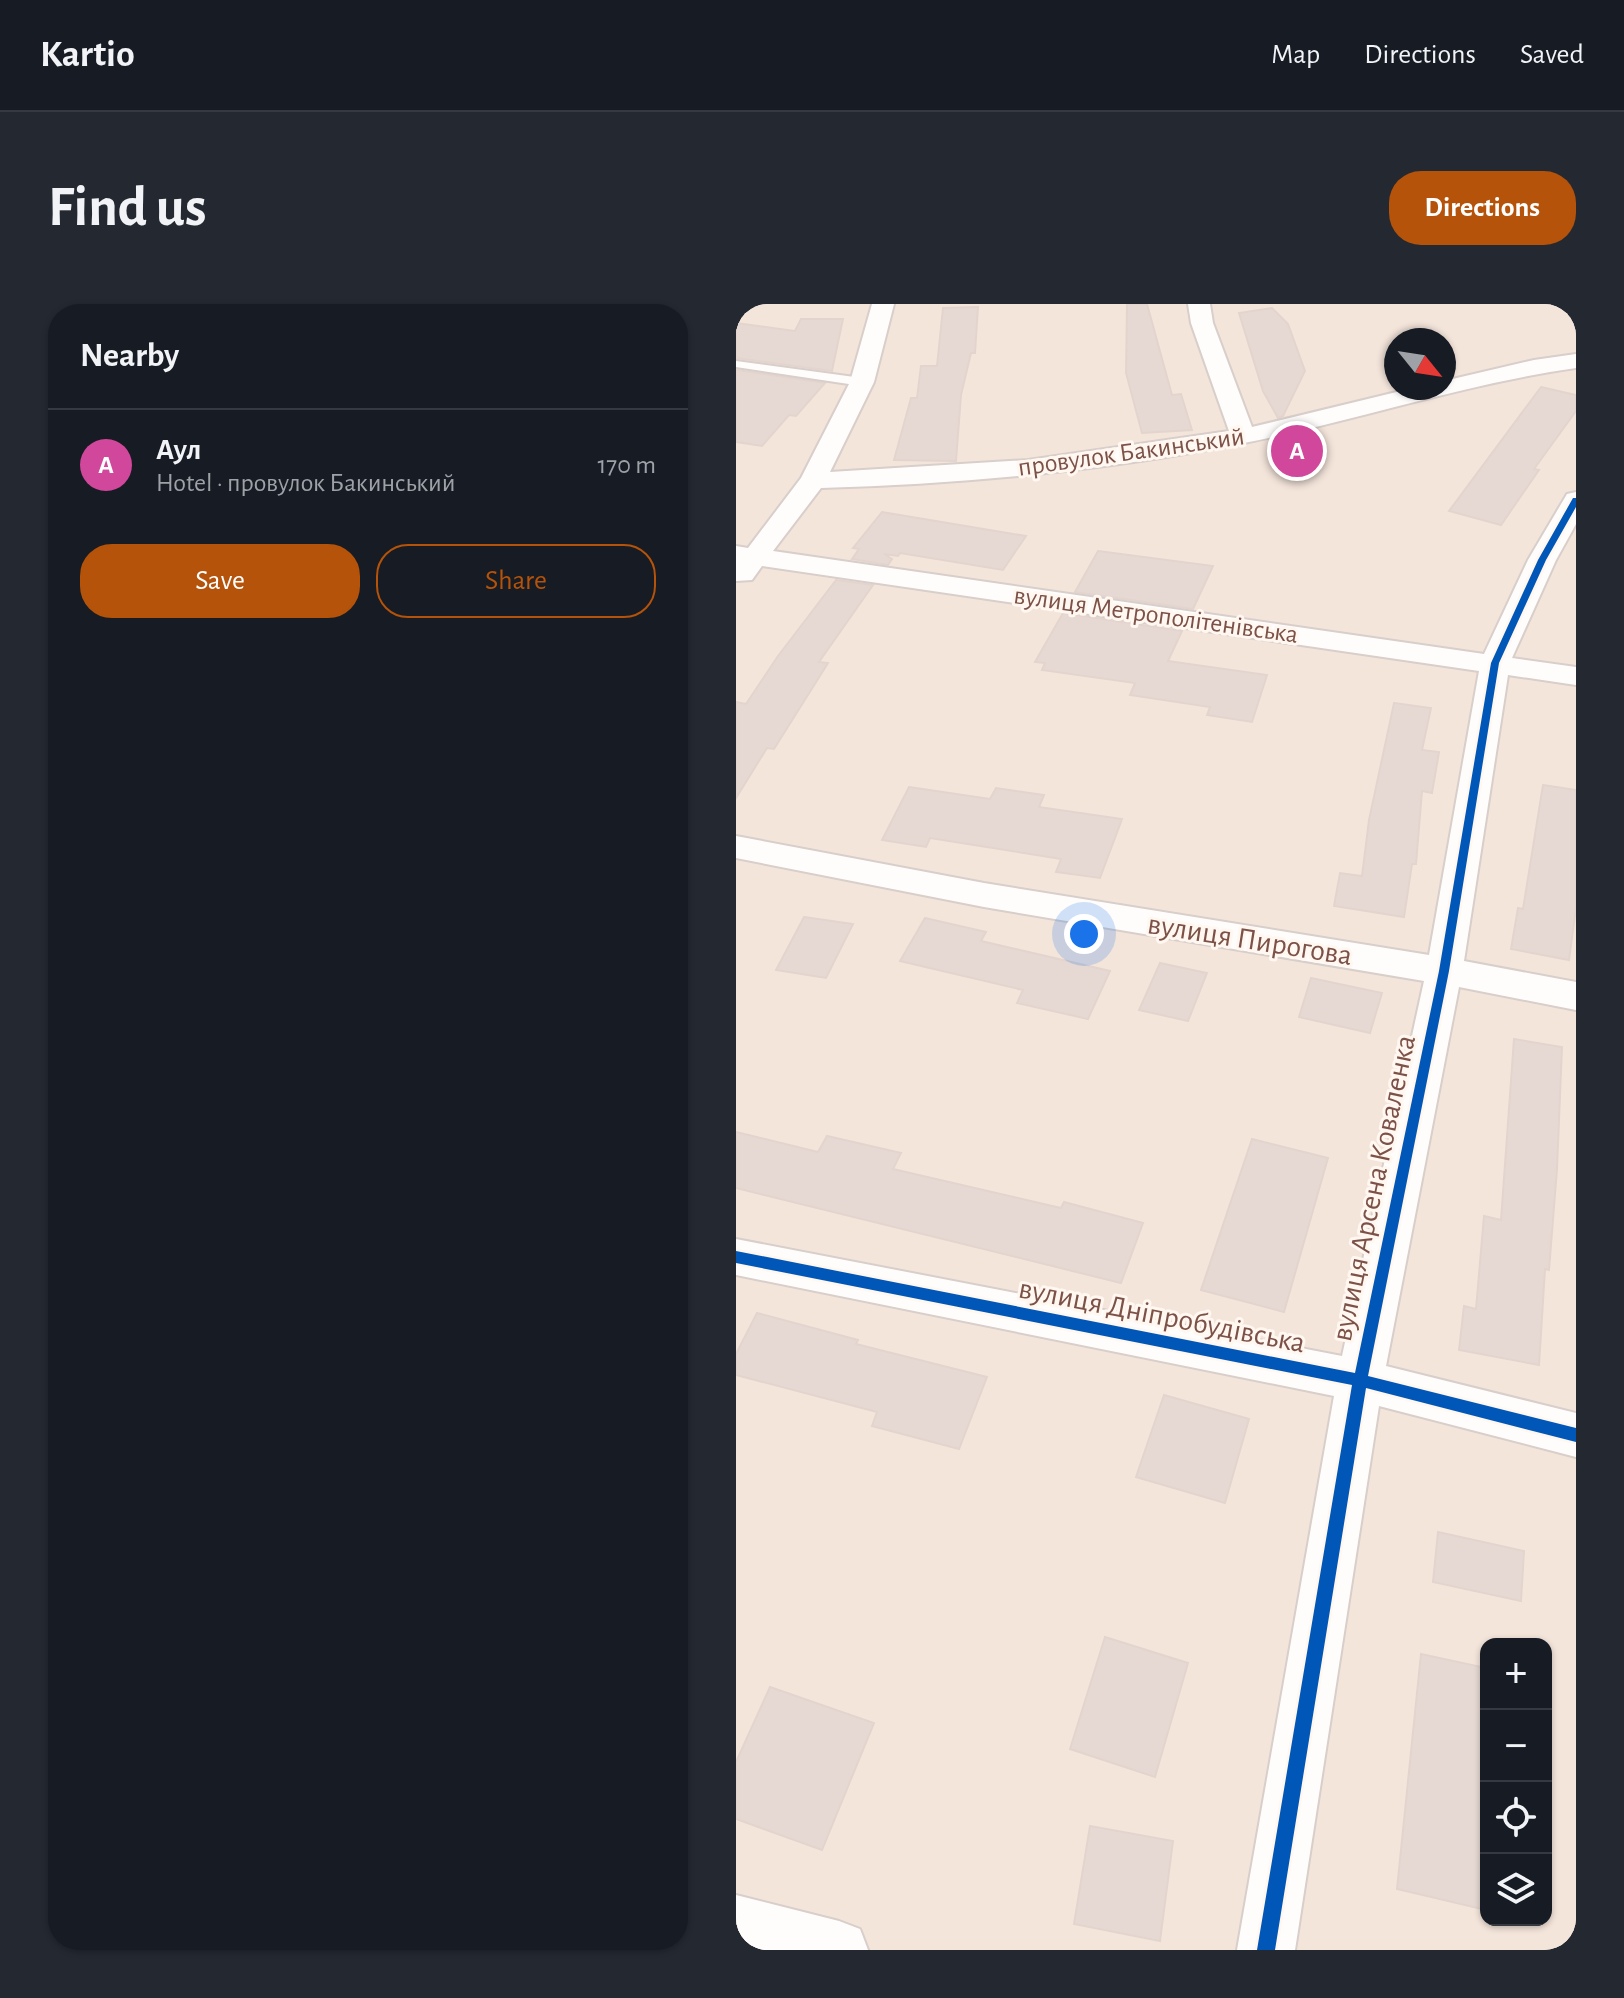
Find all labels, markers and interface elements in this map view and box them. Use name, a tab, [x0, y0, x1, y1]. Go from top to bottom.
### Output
text: Kartio	[40, 36, 135, 74]
text: Map	[1271, 41, 1320, 69]
text: Directions	[1364, 41, 1476, 69]
text: Saved	[1520, 41, 1584, 69]
button: Directions	[1389, 171, 1576, 245]
text: Find us	[48, 180, 206, 236]
north arrow	[1384, 328, 1456, 400]
text: Nearby	[80, 339, 179, 373]
pin: A	[1271, 421, 1323, 481]
street label: провулок Бакинський	[1016, 423, 1246, 481]
text: Аул	[156, 435, 201, 465]
text: A	[98, 452, 114, 478]
text: 170 m	[597, 452, 656, 478]
text: Hotel · провулок Бакинський	[156, 470, 455, 496]
button: Save	[80, 544, 360, 618]
button: Share	[376, 544, 656, 618]
street label: вулиця Метрополітенівська	[1012, 582, 1300, 648]
street label: вулиця Пирогова	[1145, 909, 1354, 971]
your location	[1064, 914, 1104, 954]
street label: вулиця Арсена Коваленка	[1327, 1032, 1421, 1344]
street label: вулиця Дніпробудівська	[1016, 1273, 1308, 1358]
map controls	[1480, 1638, 1552, 1926]
button: +	[1480, 1638, 1552, 1710]
button: −	[1480, 1710, 1552, 1782]
button: locate	[1480, 1782, 1552, 1854]
button: layers	[1480, 1854, 1552, 1926]

